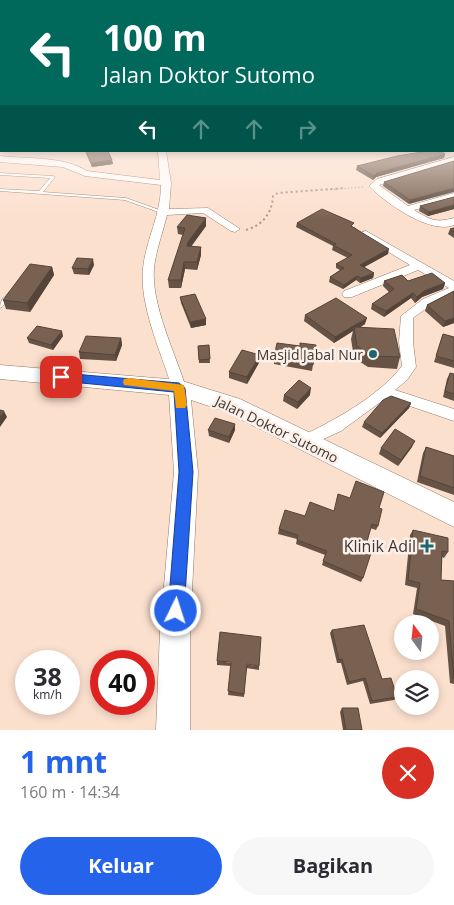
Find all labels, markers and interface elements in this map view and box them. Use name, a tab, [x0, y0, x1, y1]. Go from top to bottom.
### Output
text: 100 m	[103, 14, 207, 61]
icon: left	[20, 20, 85, 85]
text: Jalan Doktor Sutomo	[103, 59, 315, 89]
icon: left	[134, 115, 162, 143]
icon: ahead	[187, 115, 215, 143]
icon: ahead	[240, 115, 268, 143]
icon: right	[293, 115, 321, 143]
place label: Masjid Jabal Nur	[257, 345, 363, 364]
marker: Masjid Jabal Nur	[367, 348, 379, 360]
pin	[40, 356, 82, 398]
icon: arrive	[47, 363, 75, 391]
street label: Jalan Doktor Sutomo	[210, 390, 342, 467]
place label: Klinik Adil	[344, 535, 416, 557]
marker: Klinik Adil	[420, 539, 434, 553]
position arrow	[149, 584, 201, 636]
north arrow	[394, 615, 439, 660]
map controls	[394, 615, 439, 715]
speed limit sign: 40	[90, 650, 155, 715]
text: 38	[33, 659, 62, 693]
button: layers	[394, 670, 439, 715]
text: km/h	[33, 686, 62, 703]
text: 1 mnt	[20, 741, 107, 782]
button: close	[382, 747, 434, 799]
text: 160 m · 14:34	[20, 781, 120, 803]
button: Keluar	[20, 837, 222, 895]
button: Bagikan	[232, 837, 434, 895]

